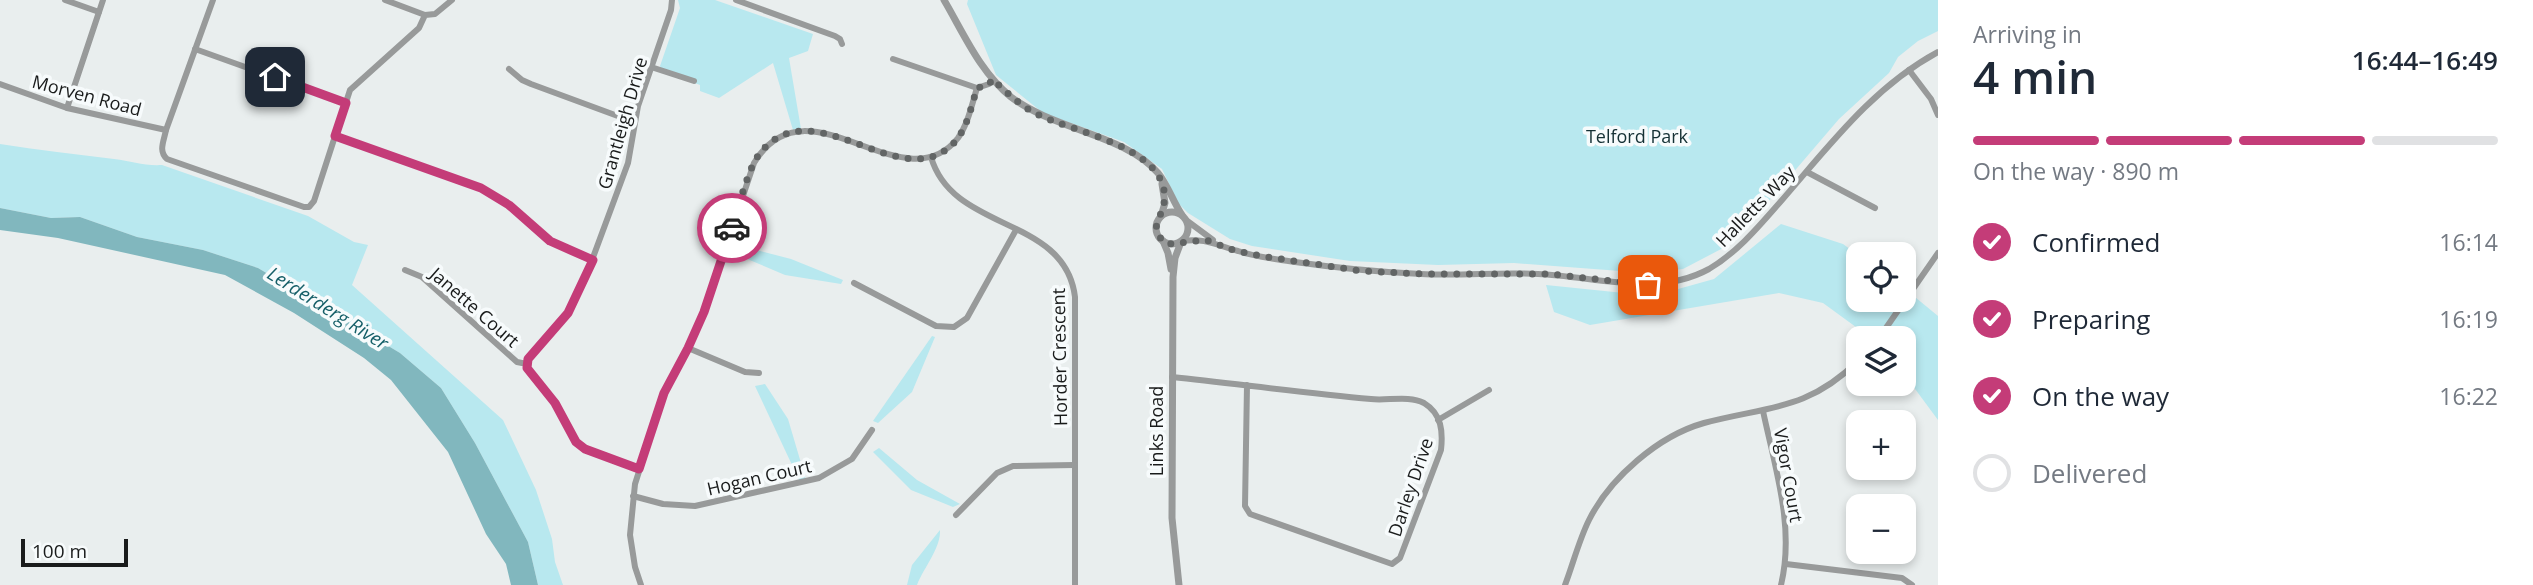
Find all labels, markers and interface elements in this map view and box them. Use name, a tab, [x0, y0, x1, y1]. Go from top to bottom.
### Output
text: Arriving in	[1973, 18, 2082, 50]
text: 16:44–16:49	[2352, 42, 2498, 78]
text: 4 min	[1973, 45, 2097, 107]
pin	[245, 47, 305, 107]
street label: Grantleigh Drive	[592, 54, 652, 192]
icon: home	[256, 58, 294, 96]
street label: Morven Road	[30, 69, 144, 121]
park label: Telford Park	[1586, 124, 1689, 148]
text: On the way · 890 m	[1973, 155, 2179, 187]
street label: Halletts Way	[1710, 159, 1801, 252]
courier	[697, 193, 767, 263]
icon: car	[713, 209, 751, 247]
icon: check	[1973, 223, 2011, 261]
text: Confirmed	[2032, 224, 2160, 260]
text: 16:14	[2439, 226, 2498, 258]
map controls	[1846, 242, 1916, 564]
button: locate	[1846, 242, 1916, 312]
pin	[1618, 255, 1678, 315]
water label: Lerderderg River	[263, 260, 395, 356]
street label: Janette Court	[424, 260, 525, 352]
icon: bag	[1629, 266, 1667, 304]
street label: Horder Crescent	[1046, 288, 1072, 426]
icon: check	[1973, 300, 2011, 338]
text: Preparing	[2032, 301, 2150, 337]
text: 16:19	[2439, 303, 2498, 335]
button: layers	[1846, 326, 1916, 396]
icon: check	[1973, 377, 2011, 415]
text: On the way	[2032, 378, 2169, 414]
text: 16:22	[2439, 380, 2498, 412]
street label: Links Road	[1144, 386, 1168, 476]
button: +	[1846, 410, 1916, 480]
street label: Vigor Court	[1769, 426, 1809, 524]
street label: Darley Drive	[1382, 434, 1438, 540]
street label: Hogan Court	[704, 453, 814, 501]
text: Delivered	[2032, 455, 2147, 491]
button: −	[1846, 494, 1916, 564]
scale bar	[21, 536, 128, 568]
text: 100 m	[32, 538, 87, 564]

